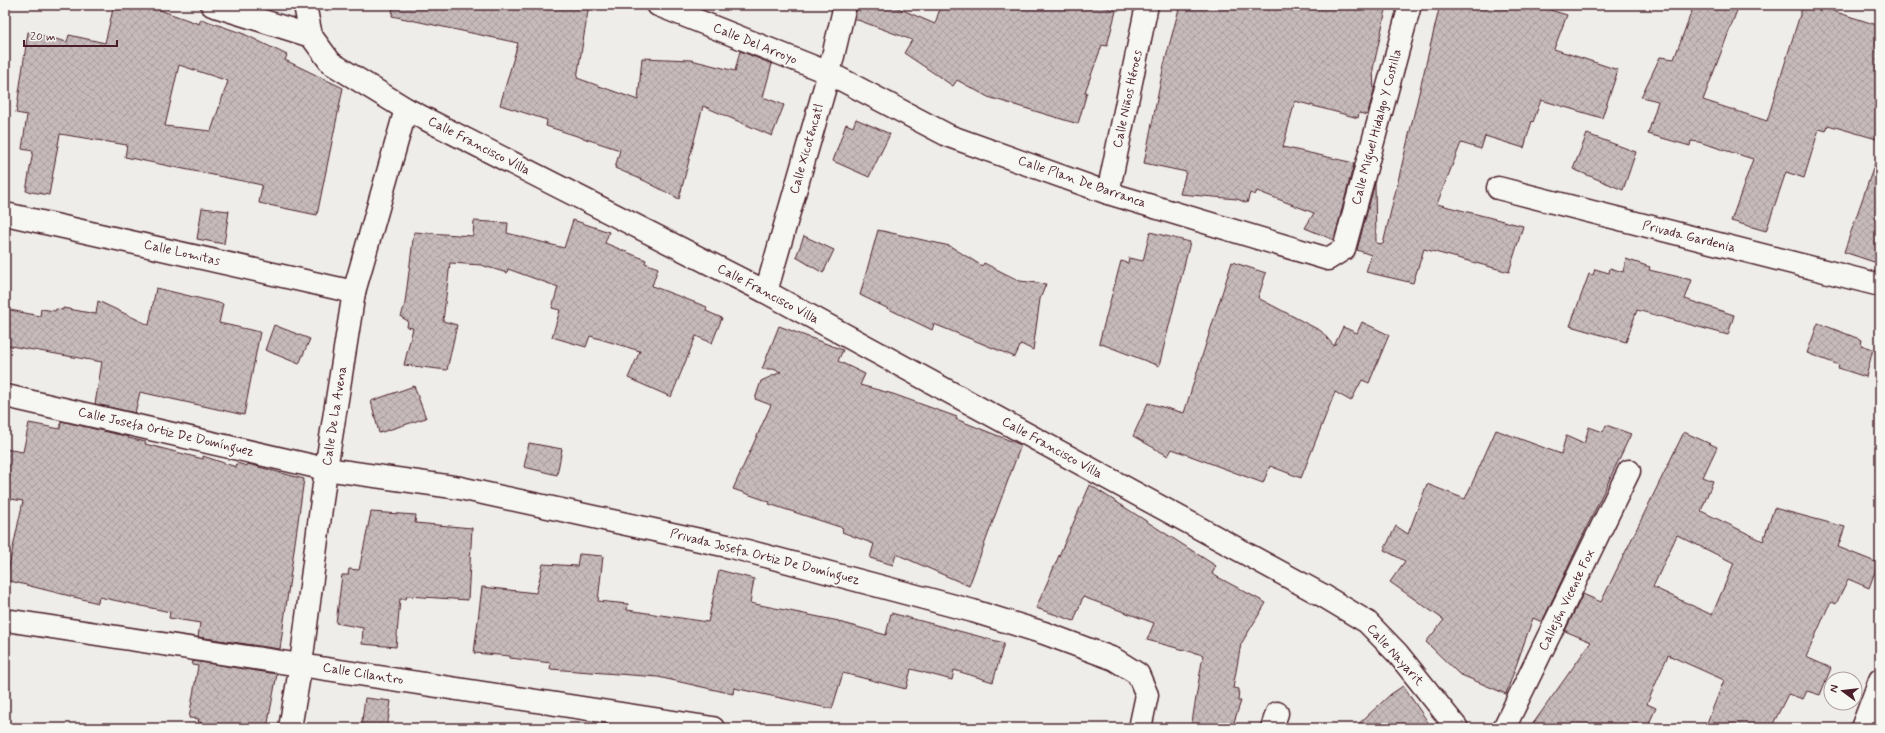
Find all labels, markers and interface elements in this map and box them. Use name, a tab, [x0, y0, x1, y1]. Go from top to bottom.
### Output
street label: Calle Del Arroyo	[710, 19, 800, 69]
scale bar	[24, 22, 117, 48]
text: 20 m	[30, 29, 56, 45]
street label: Calle Miguel Hidalgo Y Costilla	[1348, 47, 1408, 207]
street label: Calle Niños Héroes	[1109, 48, 1147, 149]
street label: Calle Xicoténcatl	[786, 102, 828, 196]
street label: Calle Francisco Villa	[425, 113, 533, 179]
street label: Calle Plan De Barranca	[1016, 152, 1149, 212]
street label: Privada Gardenia	[1641, 217, 1738, 257]
street label: Calle Lomitas	[142, 236, 222, 270]
street label: Calle Francisco Villa	[714, 260, 822, 328]
street label: Calle De La Avena	[319, 365, 351, 467]
street label: Calle Josefa Ortiz De Domínguez	[76, 403, 256, 463]
street label: Calle Francisco Villa	[999, 413, 1106, 483]
street label: Privada Josefa Ortiz De Domínguez	[668, 525, 862, 591]
street label: Callejón Vicente Fox	[1535, 546, 1599, 654]
street label: Calle Nayarit	[1363, 620, 1428, 690]
street label: Calle Cilantro	[321, 659, 405, 689]
north arrow	[1823, 671, 1863, 711]
text: N	[1827, 683, 1842, 694]

